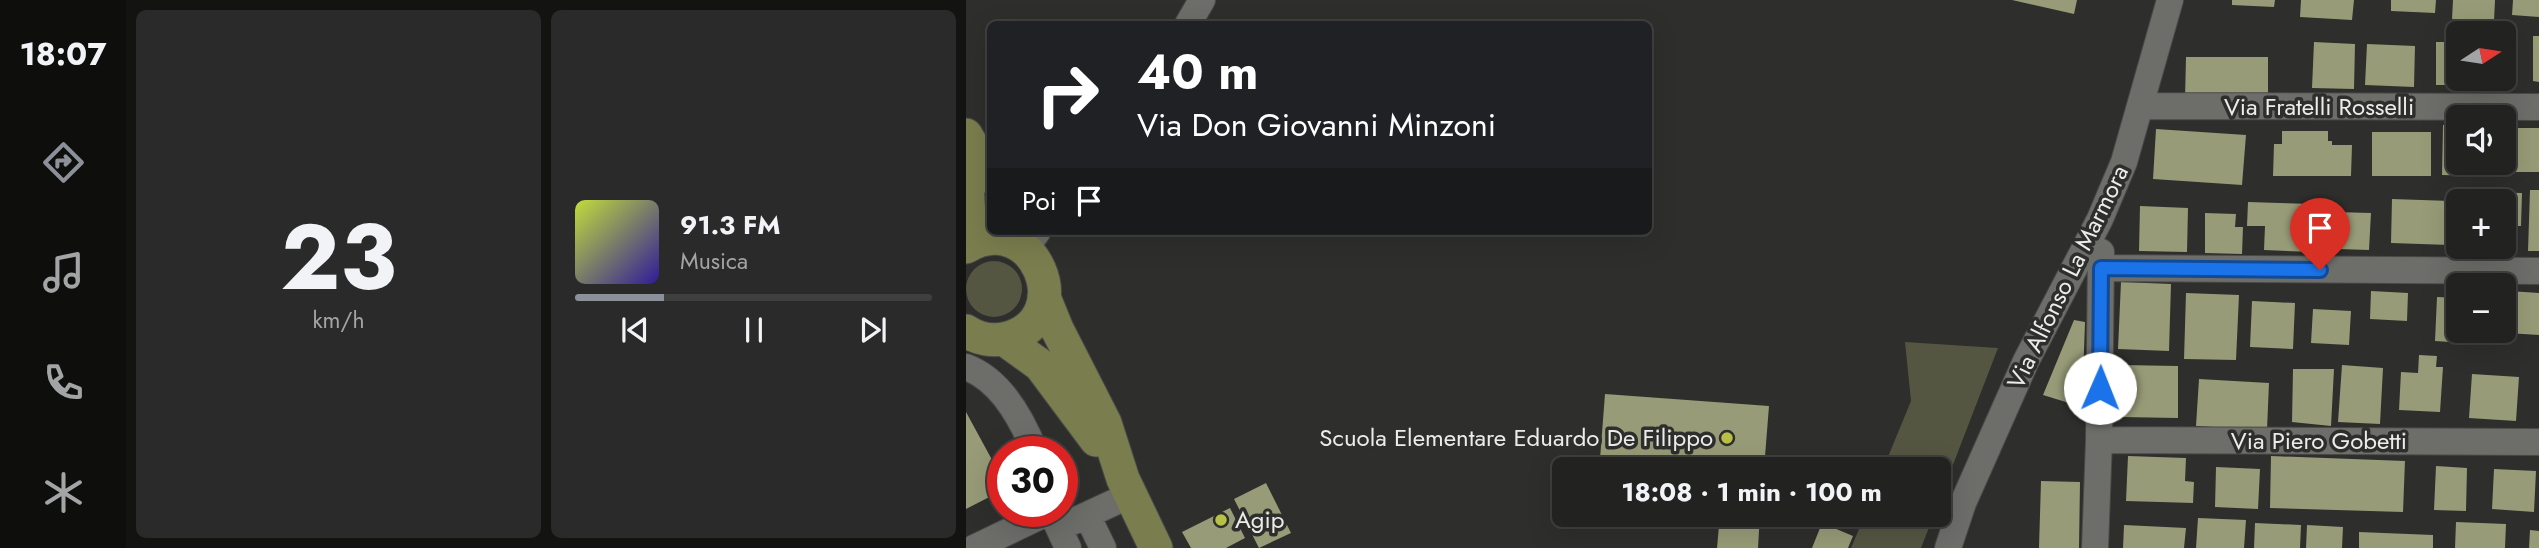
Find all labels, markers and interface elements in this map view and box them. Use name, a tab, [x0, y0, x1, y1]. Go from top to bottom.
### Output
north arrow	[2446, 21, 2516, 91]
map controls	[2446, 21, 2516, 343]
text: 18:07	[19, 31, 107, 77]
text: 40 m	[1137, 37, 1259, 107]
icon: right	[1022, 49, 1113, 140]
street label: Via Fratelli Rosselli	[2224, 89, 2414, 124]
text: Via Don Giovanni Minzoni	[1137, 102, 1496, 148]
button: sound	[2446, 105, 2516, 175]
icon: directions	[39, 138, 88, 187]
street label: Via Alfonso La Marmora	[1998, 159, 2137, 395]
text: Poi	[1022, 182, 1056, 220]
icon: arrive	[1070, 182, 1108, 220]
button: +	[2446, 189, 2516, 259]
text: 23	[280, 192, 397, 323]
pin	[2290, 198, 2350, 270]
text: 91.3 FM	[680, 206, 781, 244]
icon: arrive	[2301, 209, 2339, 247]
text: Musica	[680, 244, 748, 278]
icon: music	[39, 248, 88, 297]
button: −	[2446, 273, 2516, 343]
text: km/h	[313, 303, 364, 337]
icon: previous	[616, 311, 654, 349]
icon: pause	[735, 311, 773, 349]
icon: next	[854, 311, 892, 349]
position arrow	[2063, 351, 2137, 425]
icon: phone	[39, 358, 88, 407]
place label: Scuola Elementare Eduardo De Filippo	[1319, 420, 1713, 455]
street label: Via Piero Gobetti	[2231, 423, 2407, 458]
marker: Scuola Elementare Eduardo De Filippo	[1719, 430, 1735, 446]
speed limit sign: 30	[987, 436, 1078, 527]
icon: climate	[39, 468, 88, 517]
text: 18:08 · 1 min · 100 m	[1621, 473, 1882, 511]
place label: Agip	[1235, 502, 1284, 537]
marker: Agip	[1213, 512, 1229, 528]

